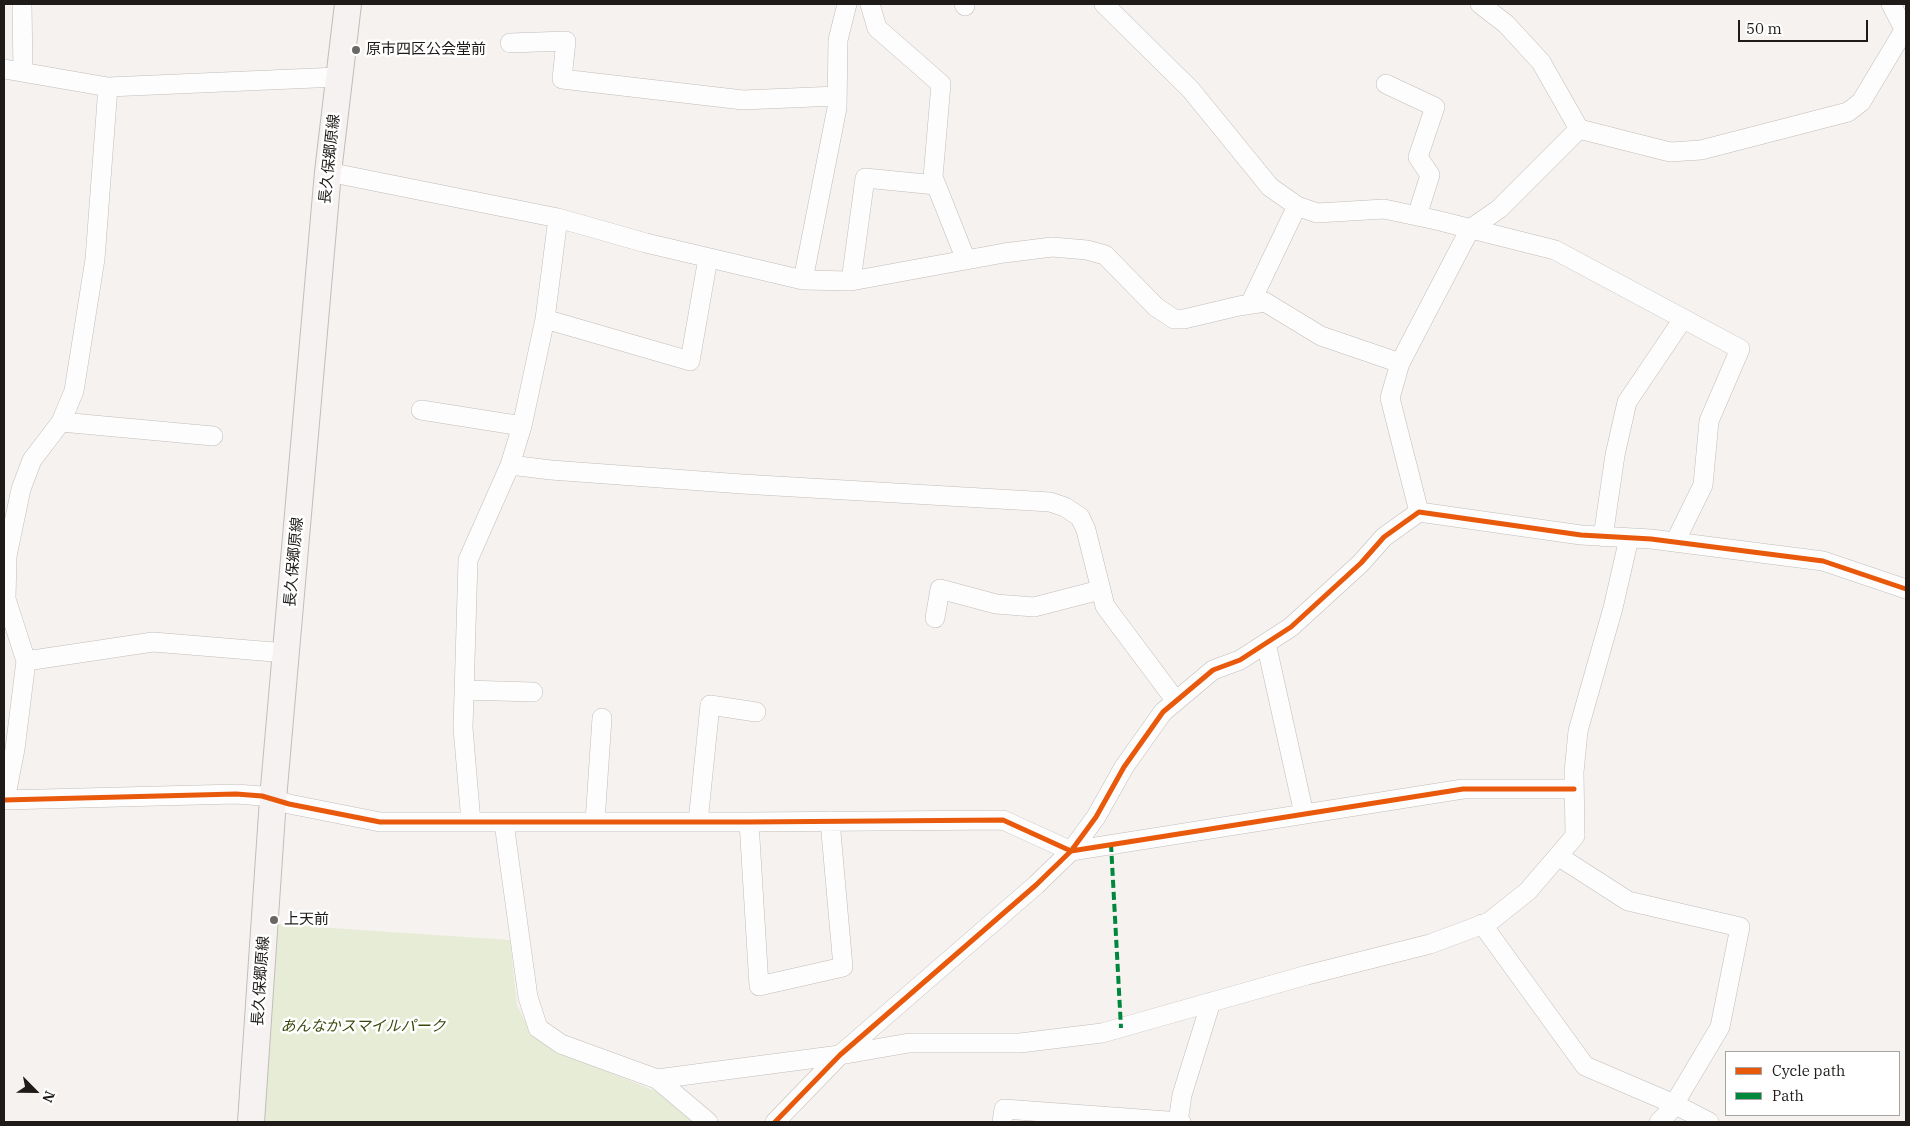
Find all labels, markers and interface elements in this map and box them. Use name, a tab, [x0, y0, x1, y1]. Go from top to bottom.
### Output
scale bar	[1740, 10, 1870, 42]
text: 50 m	[1746, 19, 1782, 38]
place label: 原市四区公会堂前	[366, 41, 486, 59]
marker: 原市四区公会堂前	[350, 44, 362, 56]
street label: 長久保郷原線	[316, 113, 344, 205]
street label: 長久保郷原線	[281, 516, 307, 608]
place label: 上天前	[284, 911, 329, 929]
marker: 上天前	[268, 914, 280, 926]
street label: 長久保郷原線	[249, 935, 273, 1027]
park label: あんなかスマイルパーク	[281, 1018, 445, 1036]
legend	[1725, 1051, 1900, 1116]
text: Cycle path	[1772, 1061, 1845, 1080]
north arrow	[10, 1066, 60, 1116]
text: Path	[1772, 1086, 1804, 1105]
text: N	[38, 1088, 59, 1105]

